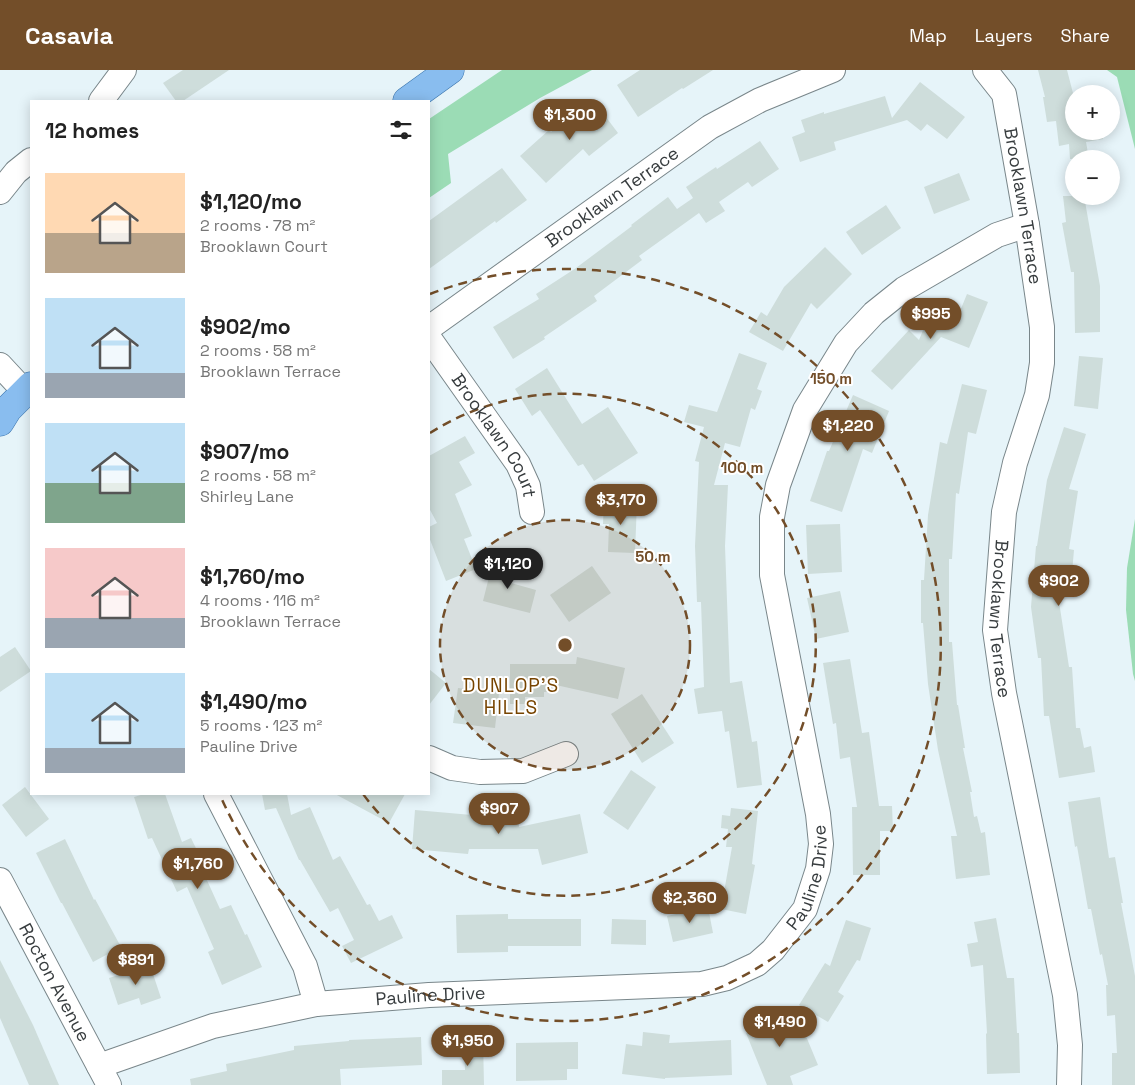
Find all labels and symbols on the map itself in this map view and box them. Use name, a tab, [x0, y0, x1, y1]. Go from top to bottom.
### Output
pin: $1,300	[529, 98, 611, 141]
street label: Brooklawn Terrace	[999, 125, 1048, 286]
street label: Brooklawn Terrace	[540, 141, 683, 252]
pin: $995	[901, 298, 961, 340]
street label: Brooklawn Court	[447, 369, 542, 499]
text: 150 m	[810, 369, 852, 388]
pin: $1,220	[807, 410, 889, 452]
text: 100 m	[721, 458, 763, 477]
pin: $3,170	[580, 484, 662, 526]
street label: Brooklawn Terrace	[984, 539, 1017, 699]
text: 50 m	[635, 547, 671, 566]
pin: $1,120	[467, 548, 549, 590]
pin: $902	[1029, 564, 1089, 607]
centre of rings	[556, 636, 574, 654]
district label: DUNLOP'S HILLS	[463, 673, 559, 720]
pin: $907	[469, 792, 529, 835]
street label: Pauline Drive	[781, 824, 832, 935]
pin: $1,760	[157, 848, 239, 890]
pin: $2,360	[649, 882, 731, 924]
street label: Rocton Avenue	[14, 919, 96, 1045]
pin: $891	[106, 944, 166, 986]
street label: Pauline Drive	[375, 981, 486, 1010]
pin: $1,490	[739, 1006, 821, 1048]
pin: $1,950	[427, 1024, 509, 1067]

